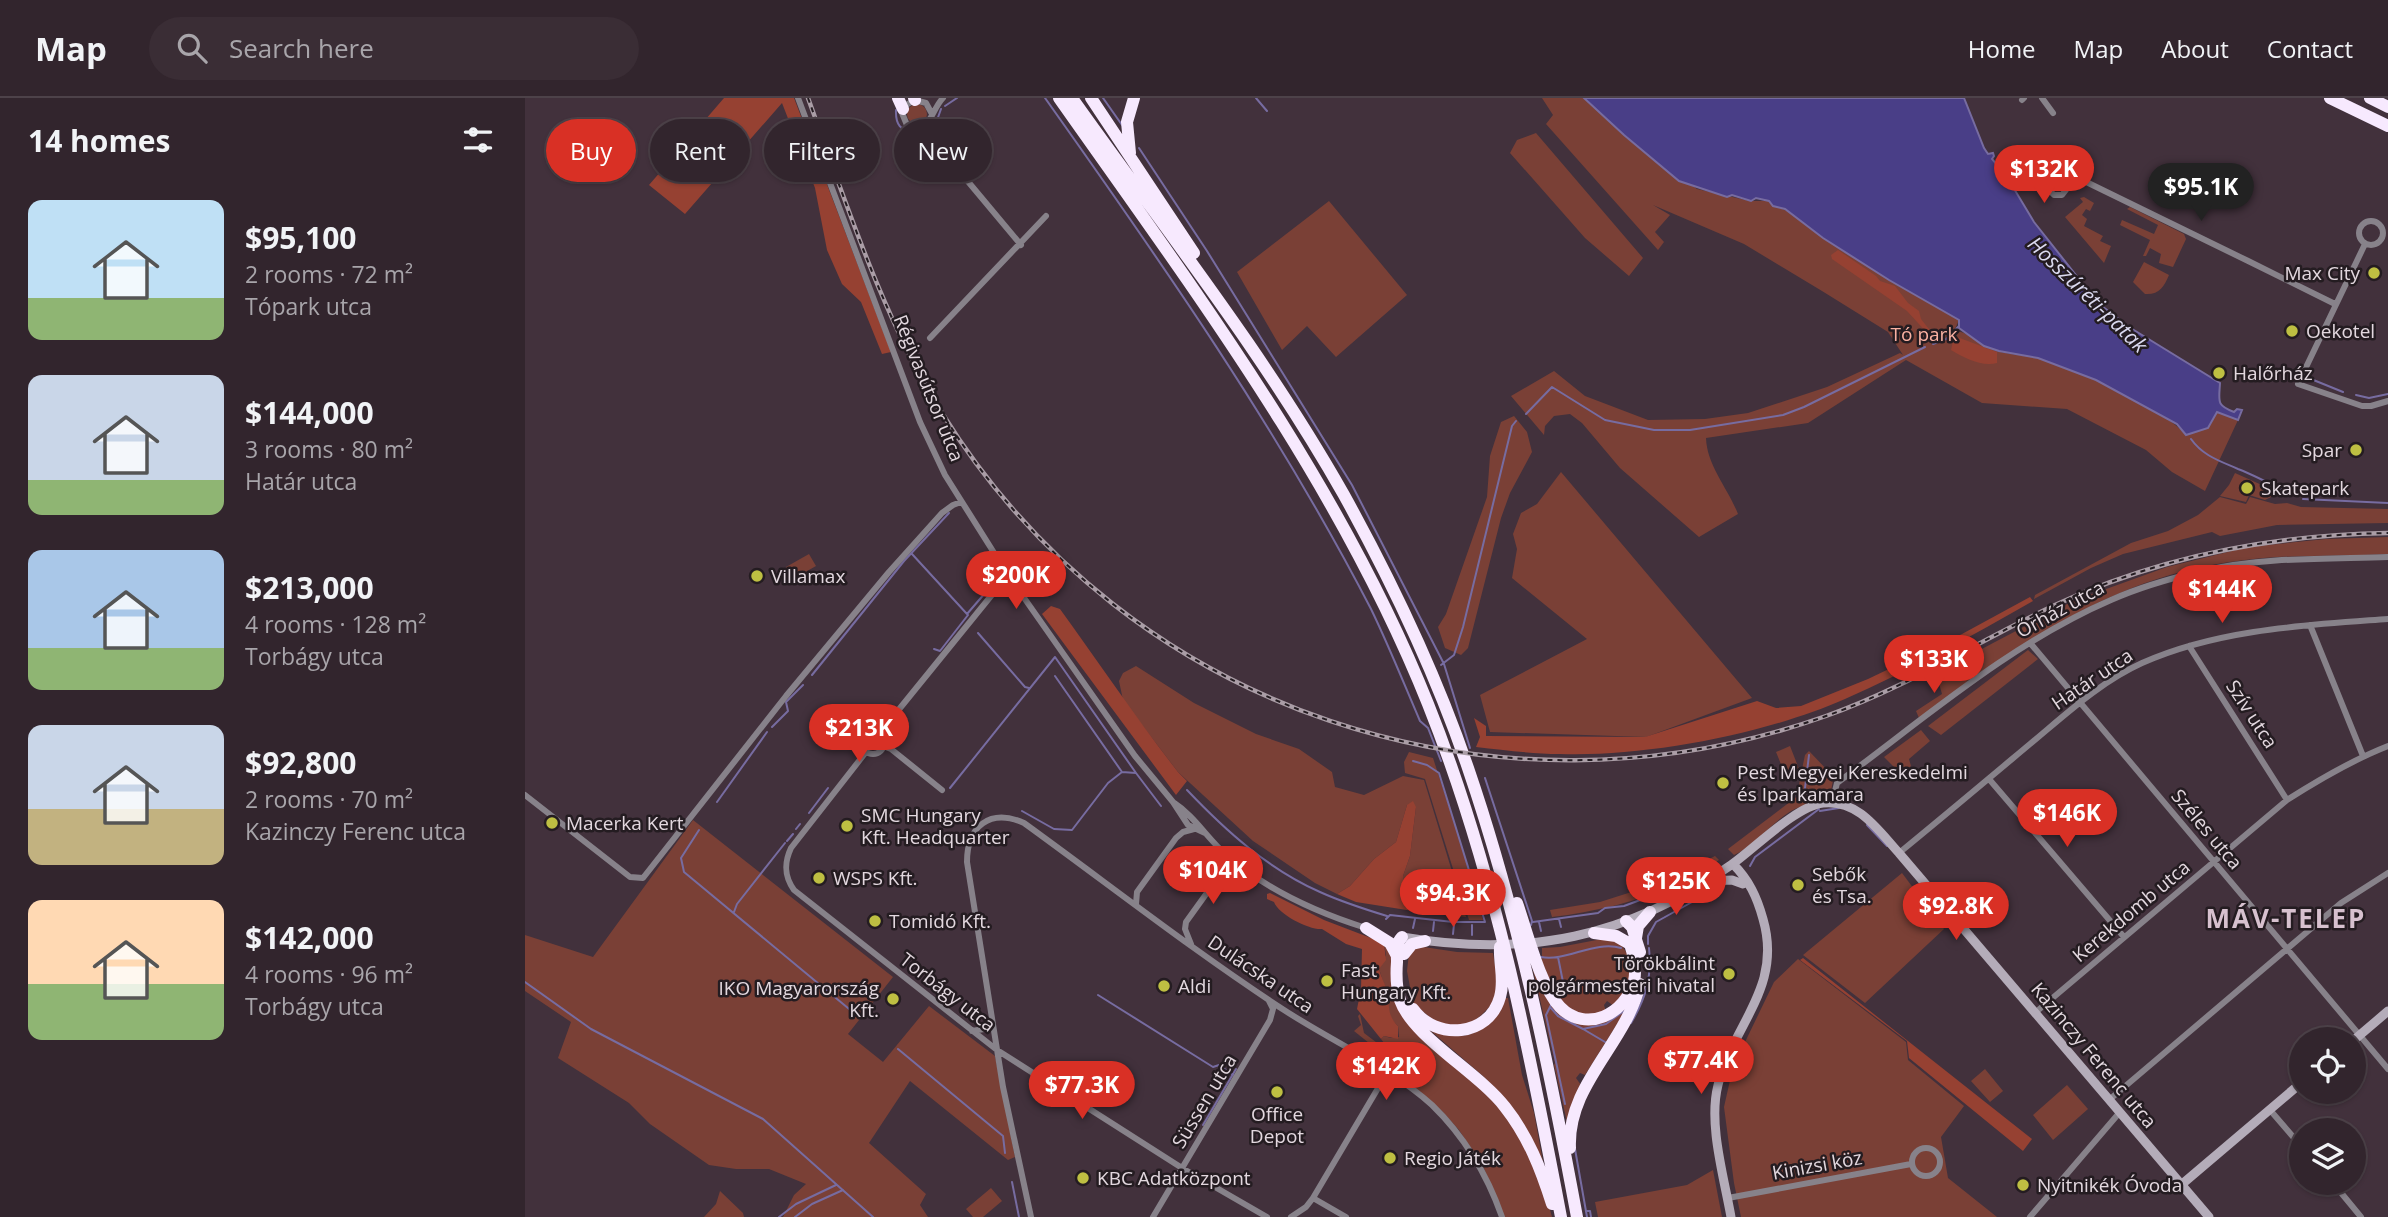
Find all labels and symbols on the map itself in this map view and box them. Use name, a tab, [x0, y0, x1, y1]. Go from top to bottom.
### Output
pin: $132K	[1995, 146, 2093, 205]
pin: $95.1K	[2144, 164, 2258, 223]
water label: Hosszúréti-patak	[2022, 230, 2154, 359]
place label: Max City	[2284, 260, 2360, 286]
marker: Max City	[2366, 265, 2382, 281]
street label: Régivasútsor utca	[888, 311, 970, 465]
place label: Oekotel	[2306, 318, 2375, 344]
park label: Tó park	[1891, 321, 1957, 347]
marker: Oekotel	[2284, 323, 2300, 339]
place label: Halőrház	[2233, 360, 2313, 386]
marker: Halőrház	[2211, 365, 2227, 381]
place label: Spar	[2302, 437, 2342, 463]
marker: Spar	[2348, 442, 2364, 458]
place label: Skatepark	[2261, 475, 2349, 501]
marker: Skatepark	[2239, 480, 2255, 496]
pin: $200K	[967, 552, 1065, 611]
place label: Villamax	[771, 563, 845, 589]
pin: $144K	[2173, 566, 2271, 625]
marker: Villamax	[749, 568, 765, 584]
street label: Őrház utca	[2011, 574, 2109, 644]
pin: $133K	[1885, 636, 1983, 695]
street label: Határ utca	[2046, 642, 2138, 716]
street label: Szív utca	[2220, 675, 2284, 753]
pin: $213K	[810, 704, 908, 764]
place label: Pest Megyei Kereskedelmi és Iparkamara	[1737, 759, 1968, 807]
marker: Pest Megyei Kereskedelmi és Iparkamara	[1715, 775, 1731, 791]
street label: Széles utca	[2166, 783, 2248, 875]
pin: $146K	[2018, 790, 2116, 849]
place label: SMC Hungary Kft. Headquarter	[861, 802, 1010, 850]
place label: Macerka Kert	[566, 810, 684, 836]
marker: Macerka Kert	[544, 815, 560, 831]
marker: SMC Hungary Kft. Headquarter	[839, 818, 855, 834]
pin: $104K	[1164, 846, 1262, 906]
street label: Kerekdomb utca	[2067, 854, 2195, 968]
pin: $125K	[1627, 858, 1725, 917]
place label: Sebők és Tsa.	[1812, 861, 1872, 909]
place label: WSPS Kft.	[833, 865, 918, 891]
marker: WSPS Kft.	[811, 870, 827, 886]
pin: $94.3K	[1396, 870, 1510, 929]
marker: Sebők és Tsa.	[1790, 877, 1806, 893]
pin: $92.8K	[1899, 882, 2013, 942]
district label: MÁV-TELEP	[2206, 900, 2366, 936]
place label: Tomidó Kft.	[889, 908, 991, 934]
marker: Tomidó Kft.	[867, 913, 883, 929]
street label: Dulácska utca	[1203, 929, 1319, 1019]
street label: Torbágy utca	[895, 946, 1001, 1038]
place label: Törökbálint polgármesteri hivatal	[1528, 950, 1715, 998]
place label: Fast Hungary Kft.	[1341, 957, 1451, 1005]
marker: Törökbálint polgármesteri hivatal	[1721, 966, 1737, 982]
place label: Aldi	[1178, 973, 1211, 999]
marker: Fast Hungary Kft.	[1319, 973, 1335, 989]
place label: IKO Magyarország Kft.	[719, 975, 879, 1023]
street label: Kazinczy Ferenc utca	[2025, 977, 2163, 1133]
marker: Aldi	[1156, 978, 1172, 994]
marker: IKO Magyarország Kft.	[885, 991, 901, 1007]
pin: $77.4K	[1644, 1037, 1758, 1096]
pin: $142K	[1337, 1042, 1435, 1102]
street label: Süssen utca	[1166, 1049, 1242, 1153]
pin: $77.3K	[1025, 1062, 1139, 1121]
marker: Office Depot	[1269, 1084, 1285, 1100]
place label: Office Depot	[1250, 1101, 1304, 1149]
street label: Kinizsi köz	[1770, 1144, 1864, 1186]
place label: Regio Játék	[1404, 1145, 1501, 1171]
marker: Regio Játék	[1382, 1150, 1398, 1166]
place label: KBC Adatközpont	[1097, 1165, 1251, 1191]
marker: KBC Adatközpont	[1075, 1170, 1091, 1186]
place label: Nyitnikék Óvoda	[2037, 1172, 2182, 1198]
marker: Nyitnikék Óvoda	[2015, 1177, 2031, 1193]

